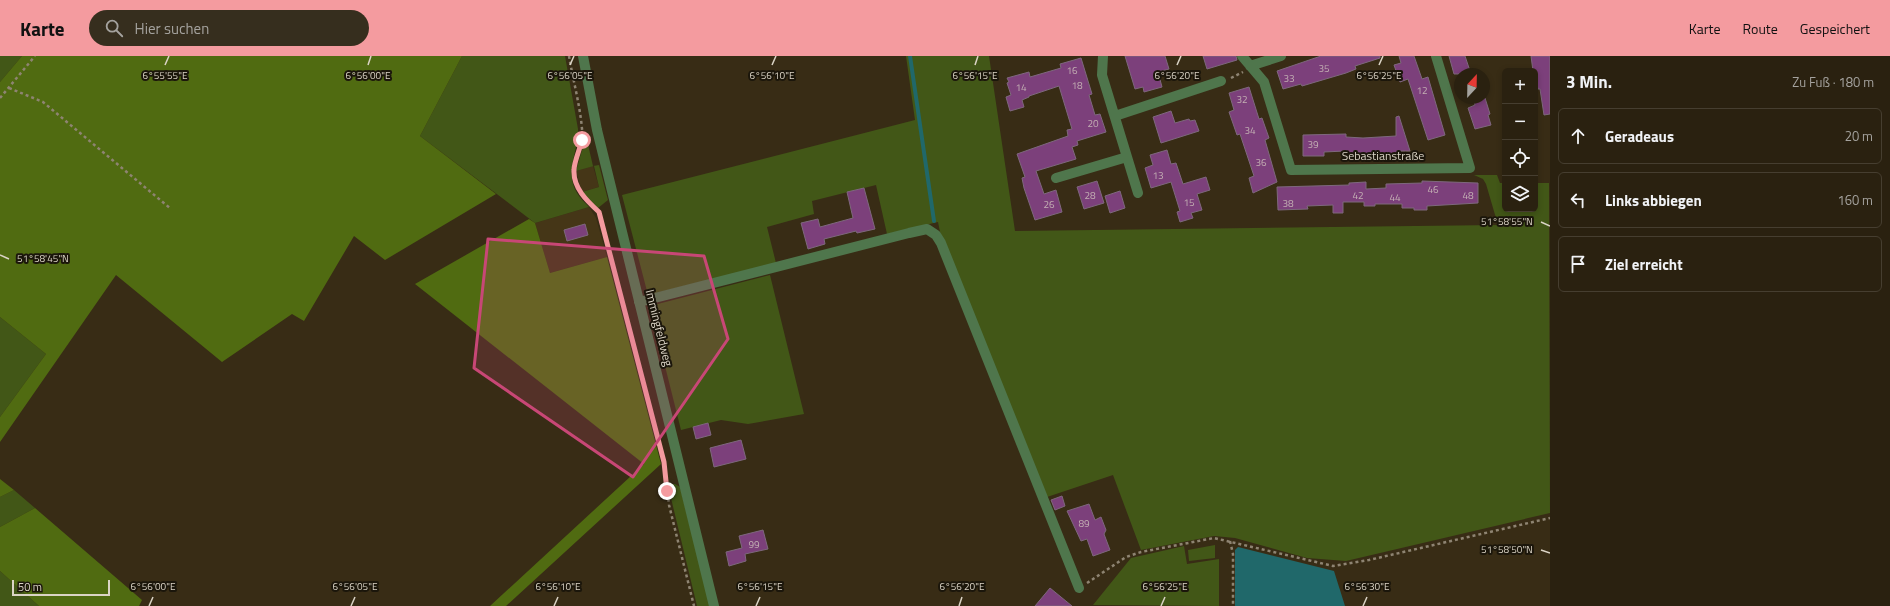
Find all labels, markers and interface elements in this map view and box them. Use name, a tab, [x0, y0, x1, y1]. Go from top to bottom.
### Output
search box	[89, 10, 369, 46]
text: Karte	[20, 14, 65, 43]
icon: search	[103, 17, 125, 39]
text: Hier suchen	[135, 17, 209, 40]
text: Karte	[1689, 18, 1721, 39]
text: Route	[1743, 18, 1778, 39]
text: Gespeichert	[1800, 18, 1870, 39]
house number: 35	[1318, 61, 1330, 76]
house number: 16	[1066, 63, 1078, 78]
text: 6°55'55"E	[143, 68, 188, 83]
text: 6°56'00"E	[346, 68, 391, 83]
text: 6°56'05"E	[548, 68, 593, 83]
text: 6°56'10"E	[750, 68, 795, 83]
text: 6°56'15"E	[953, 68, 998, 83]
text: 6°56'20"E	[1155, 68, 1200, 83]
text: 6°56'25"E	[1357, 68, 1402, 83]
north arrow	[1454, 68, 1490, 104]
map controls	[1502, 68, 1538, 212]
button: +	[1502, 68, 1538, 104]
text: 3 Min.	[1566, 69, 1612, 95]
house number: 33	[1283, 71, 1295, 86]
text: Zu Fuß · 180 m	[1792, 72, 1874, 92]
house number: 18	[1071, 78, 1083, 93]
house number: 14	[1015, 80, 1027, 95]
house number: 12	[1416, 83, 1428, 98]
house number: 32	[1236, 92, 1248, 107]
button: −	[1502, 104, 1538, 140]
house number: 20	[1087, 116, 1099, 131]
house number: 34	[1244, 123, 1256, 138]
icon: ahead	[1567, 125, 1589, 147]
text: Geradeaus	[1605, 125, 1674, 148]
text: 20 m	[1845, 126, 1873, 146]
route start	[573, 131, 591, 149]
house number: 39	[1307, 137, 1319, 152]
button: locate	[1502, 140, 1538, 176]
street label: Sebastianstraße	[1342, 146, 1424, 165]
house number: 36	[1255, 155, 1267, 170]
house number: 13	[1152, 168, 1164, 183]
button: layers	[1502, 176, 1538, 212]
house number: 46	[1427, 182, 1439, 197]
house number: 28	[1084, 188, 1096, 203]
house number: 42	[1352, 188, 1364, 203]
house number: 48	[1462, 188, 1474, 203]
icon: left	[1567, 189, 1589, 211]
text: Links abbiegen	[1605, 189, 1702, 212]
house number: 44	[1389, 190, 1401, 205]
text: 160 m	[1837, 190, 1873, 210]
house number: 15	[1183, 195, 1195, 210]
house number: 38	[1282, 196, 1294, 211]
house number: 26	[1043, 197, 1055, 212]
text: 51°58'55"N	[1481, 214, 1533, 229]
text: 51°58'45"N	[17, 251, 69, 266]
icon: arrive	[1567, 253, 1589, 275]
text: Ziel erreicht	[1605, 253, 1683, 276]
street label: Immingfeldweg	[641, 287, 678, 368]
route end	[658, 482, 676, 500]
house number: 89	[1078, 516, 1090, 531]
house number: 99	[748, 537, 760, 552]
text: 51°58'50"N	[1481, 542, 1533, 557]
scale bar	[12, 578, 110, 597]
text: 50 m	[18, 579, 42, 595]
text: 6°56'00"E	[131, 579, 176, 594]
text: 6°56'05"E	[333, 579, 378, 594]
text: 6°56'10"E	[536, 579, 581, 594]
text: 6°56'15"E	[738, 579, 783, 594]
text: 6°56'20"E	[940, 579, 985, 594]
text: 6°56'25"E	[1143, 579, 1188, 594]
text: 6°56'30"E	[1345, 579, 1390, 594]

